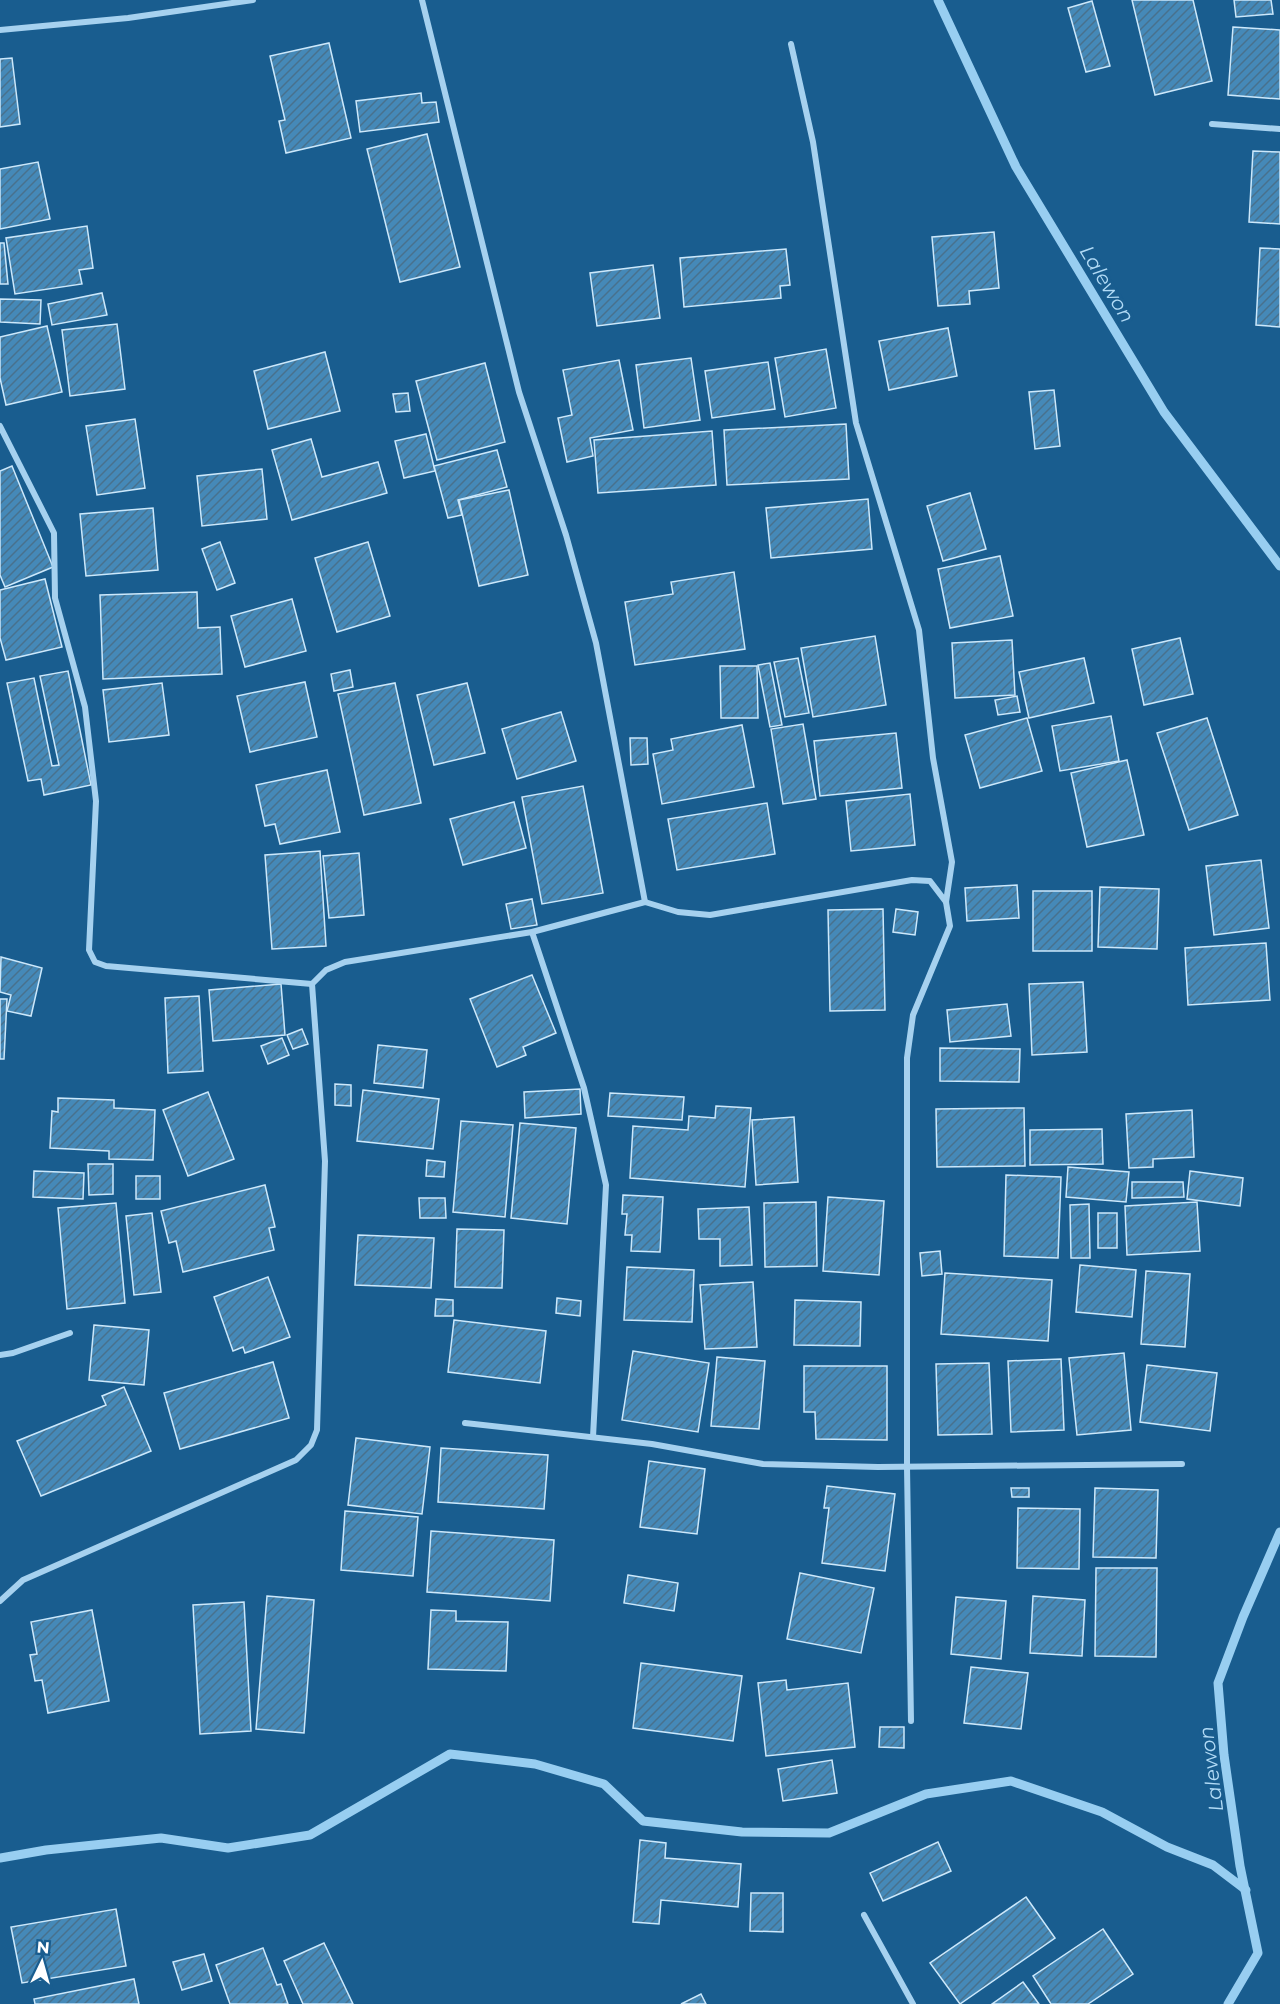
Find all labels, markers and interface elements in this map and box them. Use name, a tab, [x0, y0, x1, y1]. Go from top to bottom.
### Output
water label: Lalewon	[1075, 241, 1139, 327]
water label: Lalewon	[1194, 1725, 1228, 1813]
north arrow	[12, 1932, 72, 1992]
text: N	[36, 1938, 51, 1958]

